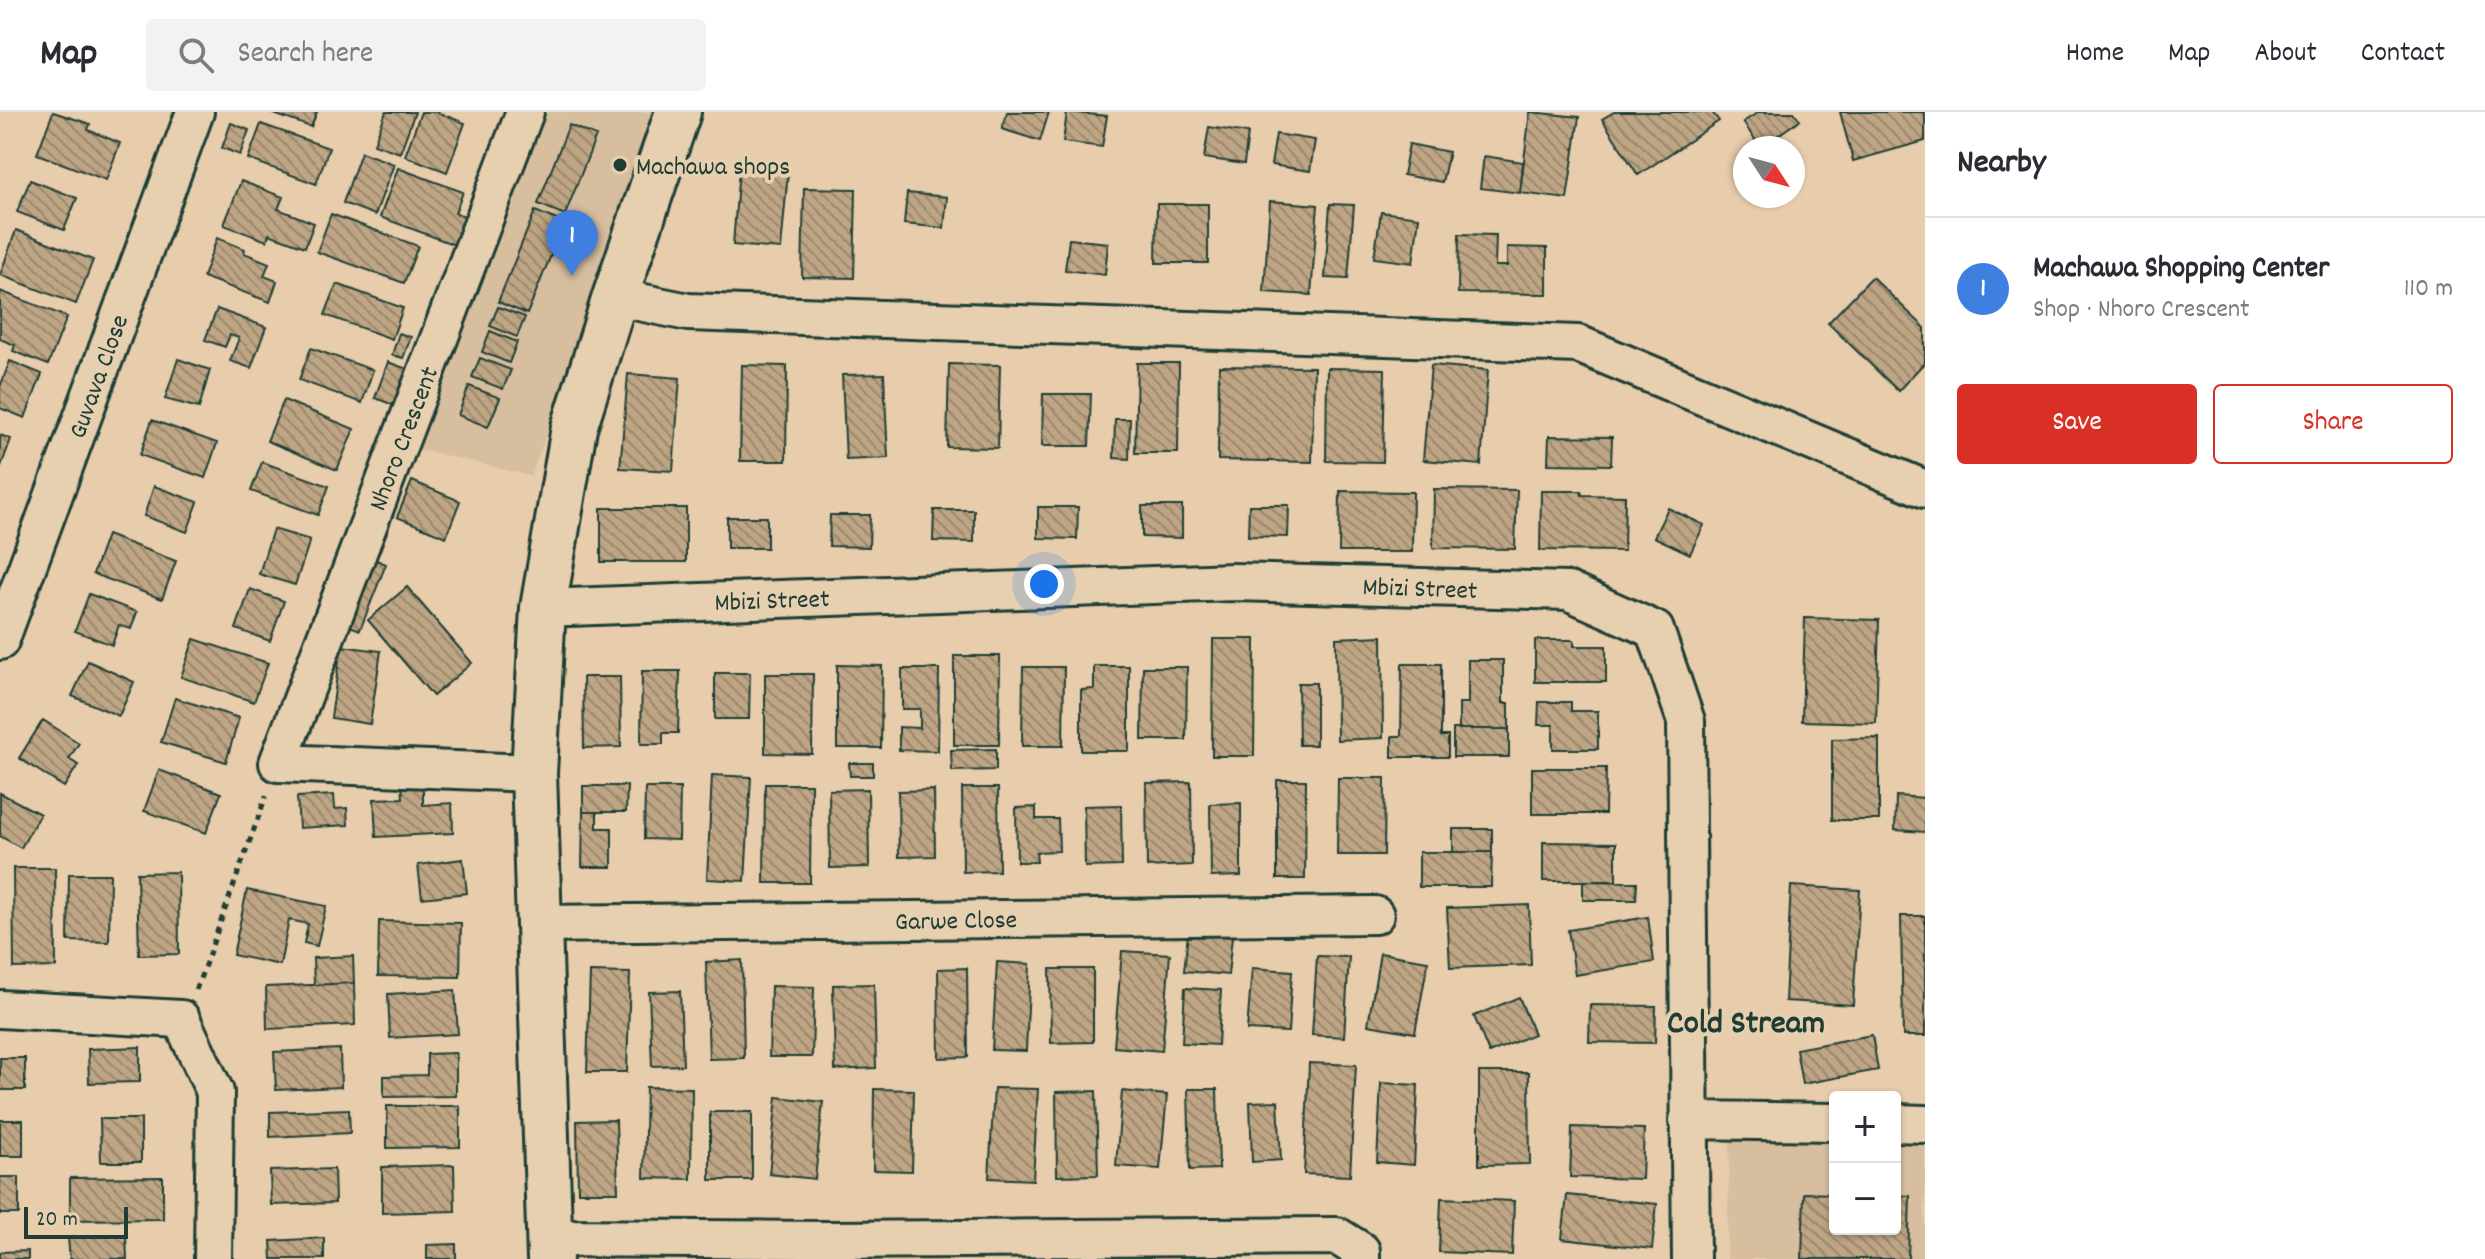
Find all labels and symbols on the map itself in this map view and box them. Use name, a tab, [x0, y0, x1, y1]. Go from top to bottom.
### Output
north arrow	[1733, 136, 1805, 208]
place label: Machawa shops	[636, 150, 790, 187]
marker: Machawa shops	[611, 156, 629, 174]
pin: 1	[546, 210, 598, 276]
street label: Guvava Close	[61, 310, 140, 444]
street label: Nhoro Crescent	[361, 361, 450, 517]
your location	[1024, 564, 1064, 604]
street label: Mbizi Street	[1362, 570, 1478, 611]
street label: Mbizi Street	[714, 582, 831, 623]
street label: Garwe Close	[895, 903, 1017, 942]
district label: Cold Stream	[1667, 1001, 1825, 1050]
scale bar	[24, 1203, 128, 1239]

